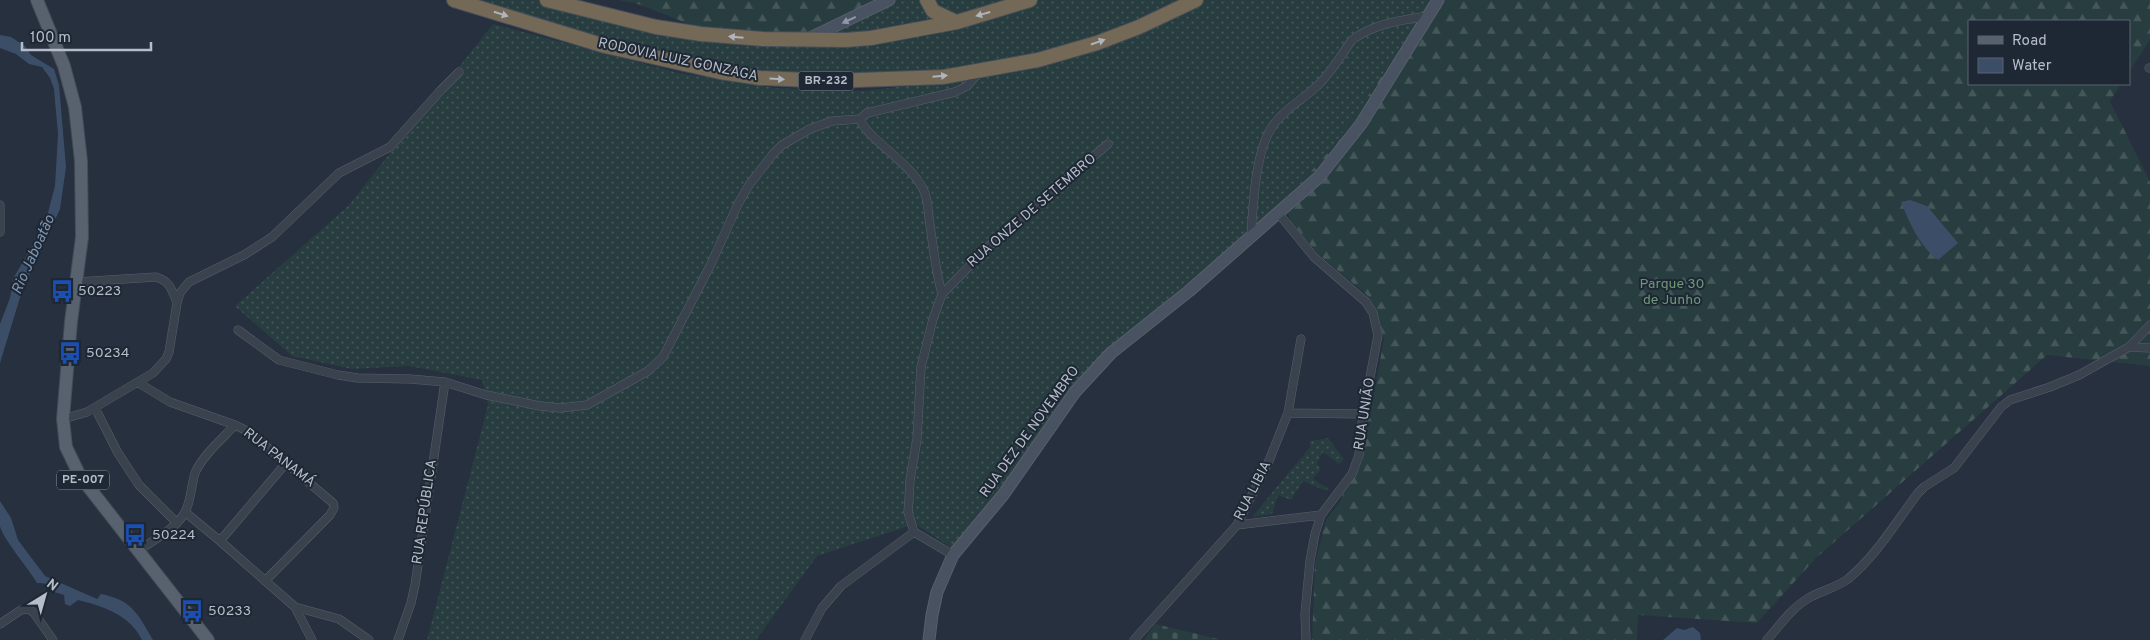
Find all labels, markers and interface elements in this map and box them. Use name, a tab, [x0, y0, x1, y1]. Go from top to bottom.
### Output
one-way arrow	[493, 11, 508, 19]
one-way arrow	[975, 11, 990, 19]
one-way arrow	[842, 17, 856, 25]
scale bar	[22, 20, 151, 52]
legend	[1968, 20, 2130, 85]
text: 100 m	[30, 29, 71, 48]
text: Road	[2012, 32, 2047, 51]
one-way arrow	[727, 33, 743, 41]
street label: RODOVIA LUIZ GONZAGA	[597, 35, 759, 85]
one-way arrow	[1091, 38, 1106, 46]
text: Water	[2012, 57, 2052, 76]
road number: BR-232	[798, 72, 854, 90]
one-way arrow	[932, 72, 948, 80]
one-way arrow	[770, 75, 786, 83]
street label: RUA ONZE DE SETEMBRO	[964, 150, 1100, 272]
water label: Rio Jaboatão	[8, 212, 60, 298]
park label: Parque 30 de Junho	[1640, 276, 1704, 309]
bus stop icon: 50223	[49, 278, 75, 304]
place label: 50223	[78, 283, 121, 300]
bus stop icon: 50234	[57, 340, 83, 366]
place label: 50234	[86, 345, 129, 362]
street label: RUA DEZ DE NOVEMBRO	[977, 363, 1083, 501]
street label: RUA UNIÃO	[1351, 377, 1379, 451]
street label: RUA PANAMÁ	[240, 424, 319, 491]
street label: RUA REPÚBLICA	[408, 458, 441, 565]
street label: RUA LIBIA	[1231, 458, 1275, 524]
road number: PE-007	[57, 470, 109, 490]
bus stop icon: 50224	[122, 522, 148, 548]
place label: 50224	[152, 527, 195, 544]
north arrow	[20, 570, 70, 620]
text: N	[43, 576, 61, 596]
bus stop icon: 50233	[179, 598, 205, 624]
place label: 50233	[208, 603, 251, 620]

